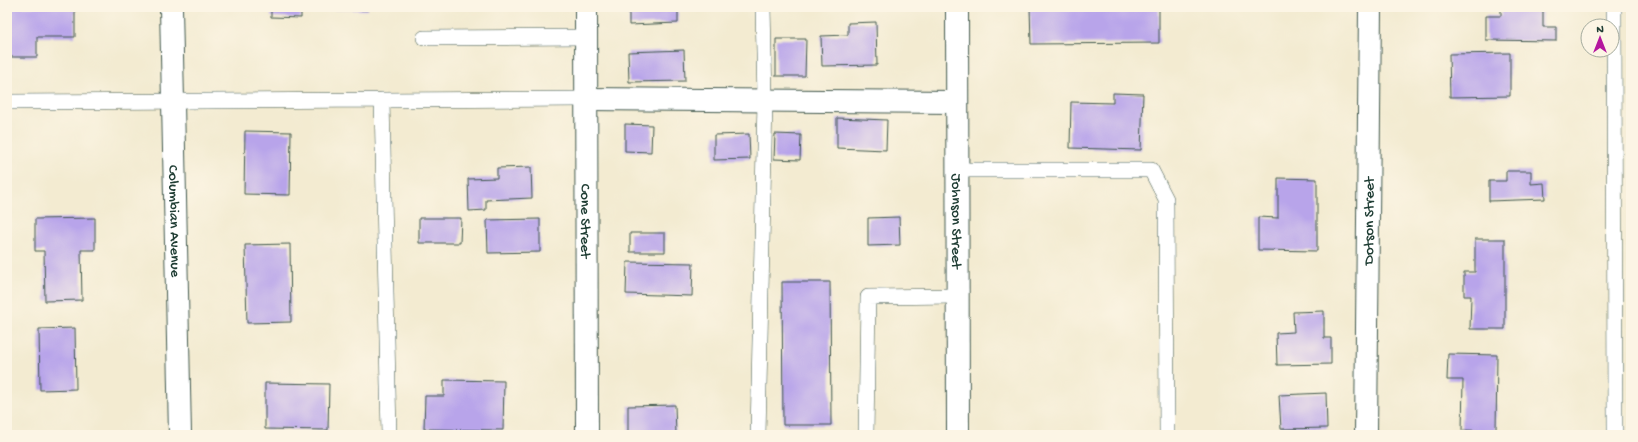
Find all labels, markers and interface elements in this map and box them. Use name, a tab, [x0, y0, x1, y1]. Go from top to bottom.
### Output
north arrow	[1580, 18, 1620, 58]
text: N	[1596, 24, 1604, 36]
street label: Columbian Avenue	[163, 165, 184, 278]
street label: Johnson Street	[946, 173, 965, 270]
street label: Dotson Street	[1361, 175, 1379, 266]
street label: Cone Street	[575, 184, 594, 260]

